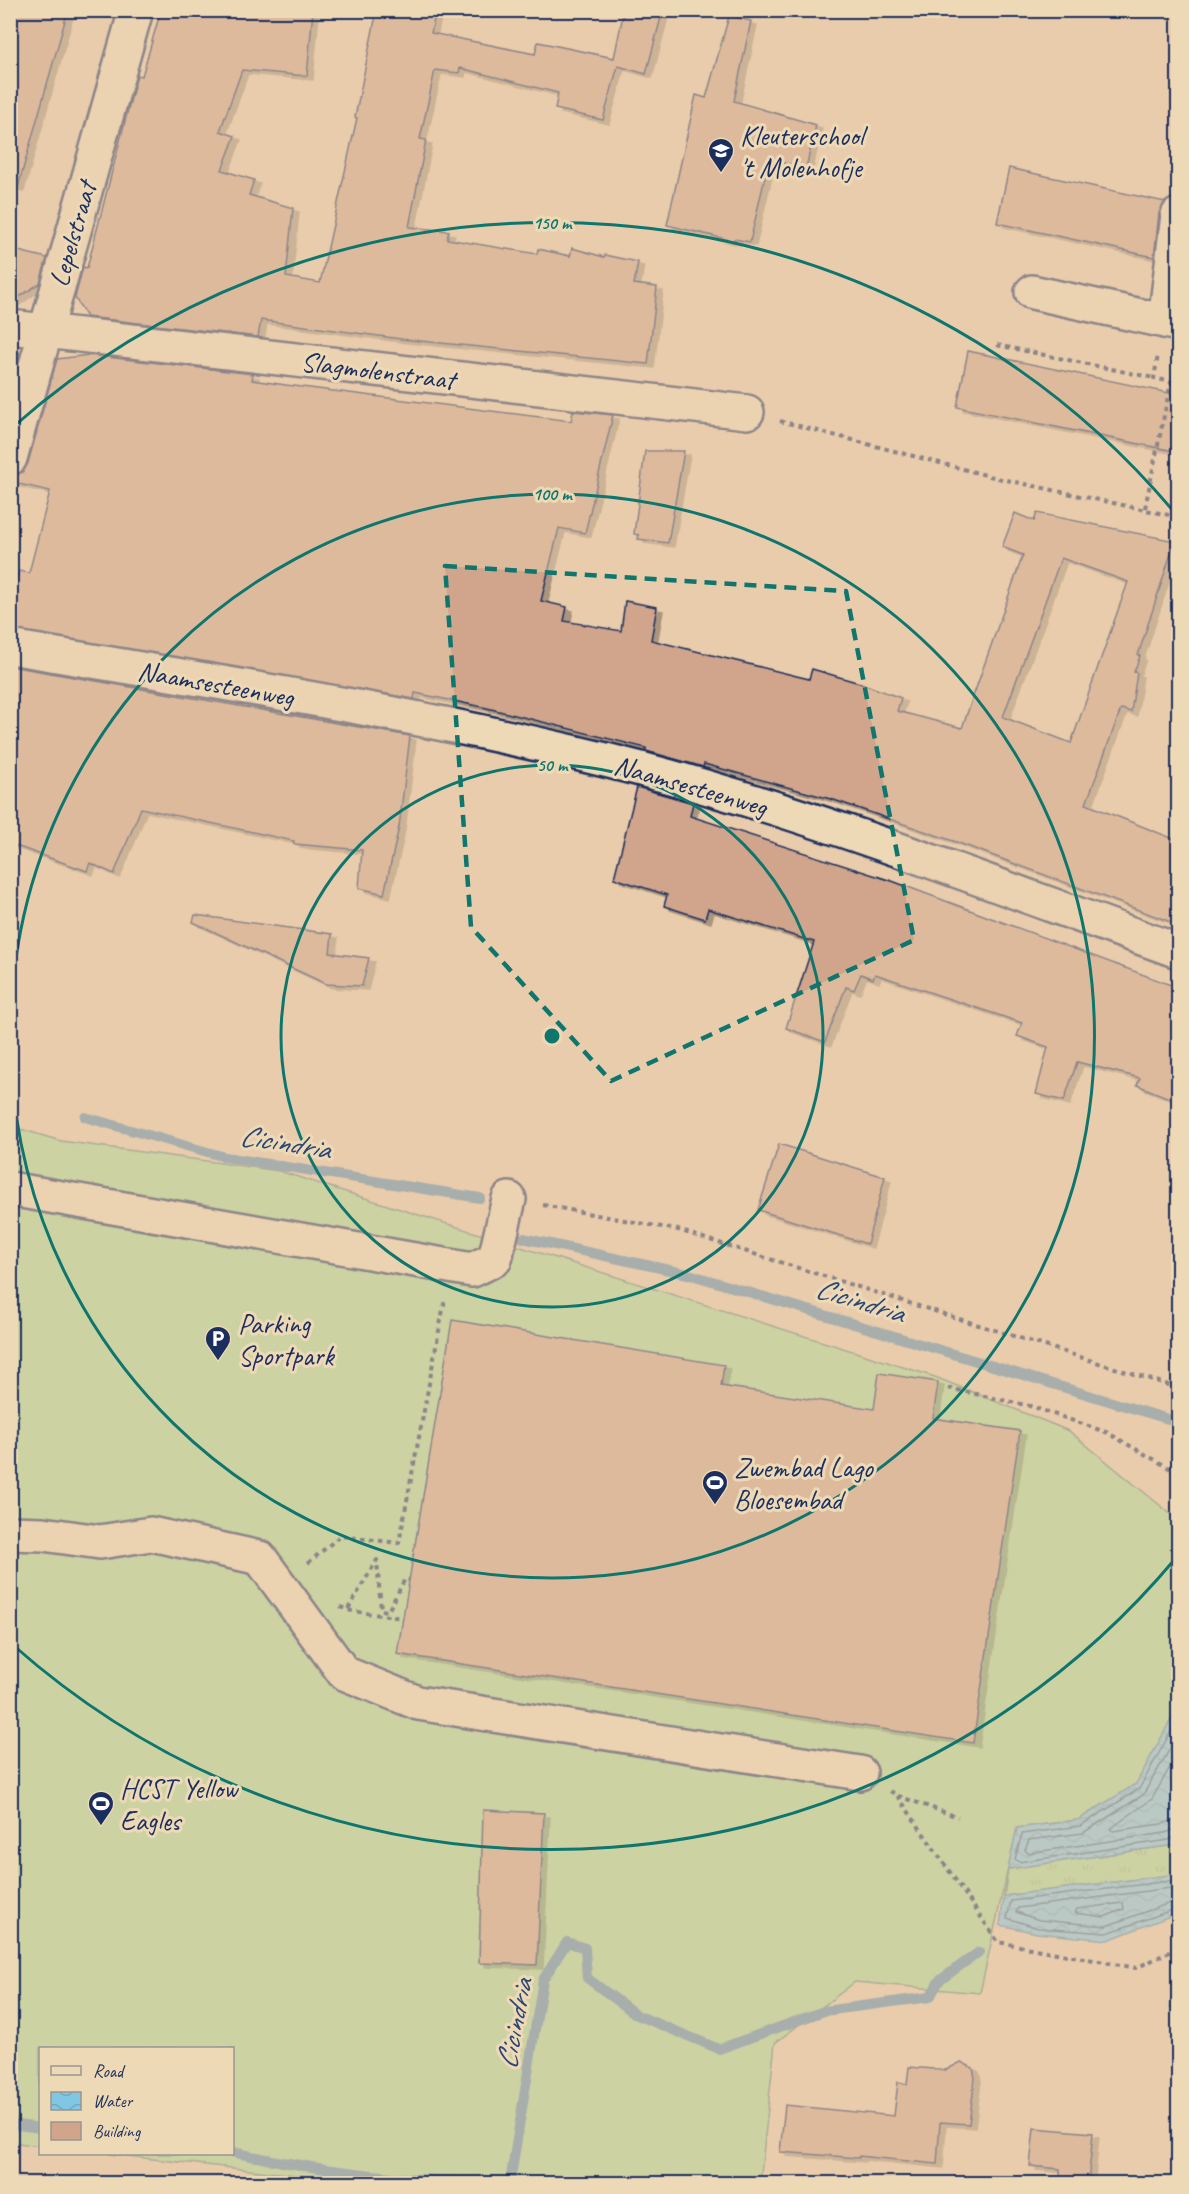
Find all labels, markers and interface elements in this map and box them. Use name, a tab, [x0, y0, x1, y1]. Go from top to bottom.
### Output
place label: Kleuterschool 't Molenhofje	[740, 118, 869, 185]
school or university icon: Kleuterschool 't Molenhofje	[706, 136, 736, 174]
street label: Lepelstraat	[41, 174, 105, 291]
text: 150 m	[533, 212, 573, 234]
street label: Slagmolenstraat	[299, 344, 461, 398]
text: 100 m	[533, 483, 573, 505]
street label: Naamsesteenweg	[135, 653, 298, 715]
street label: Naamsesteenweg	[610, 747, 772, 824]
text: 50 m	[537, 754, 569, 776]
centre of rings	[542, 1026, 562, 1046]
water label: Cicindria	[237, 1116, 336, 1168]
water label: Cicindria	[811, 1269, 912, 1332]
place label: Parking Sportpark	[238, 1306, 335, 1373]
parking icon: Parking Sportpark	[203, 1324, 233, 1362]
place label: Zwembad Lago Bloesembad	[734, 1450, 875, 1517]
sports icon: Zwembad Lago Bloesembad	[700, 1468, 730, 1506]
place label: HCST Yellow Eagles	[120, 1771, 240, 1838]
sports icon: HCST Yellow Eagles	[86, 1789, 116, 1827]
water label: Cicindria	[487, 1973, 542, 2072]
legend	[39, 2047, 234, 2155]
text: Road	[93, 2060, 126, 2082]
text: Water	[93, 2090, 134, 2112]
text: Building	[93, 2120, 142, 2142]

